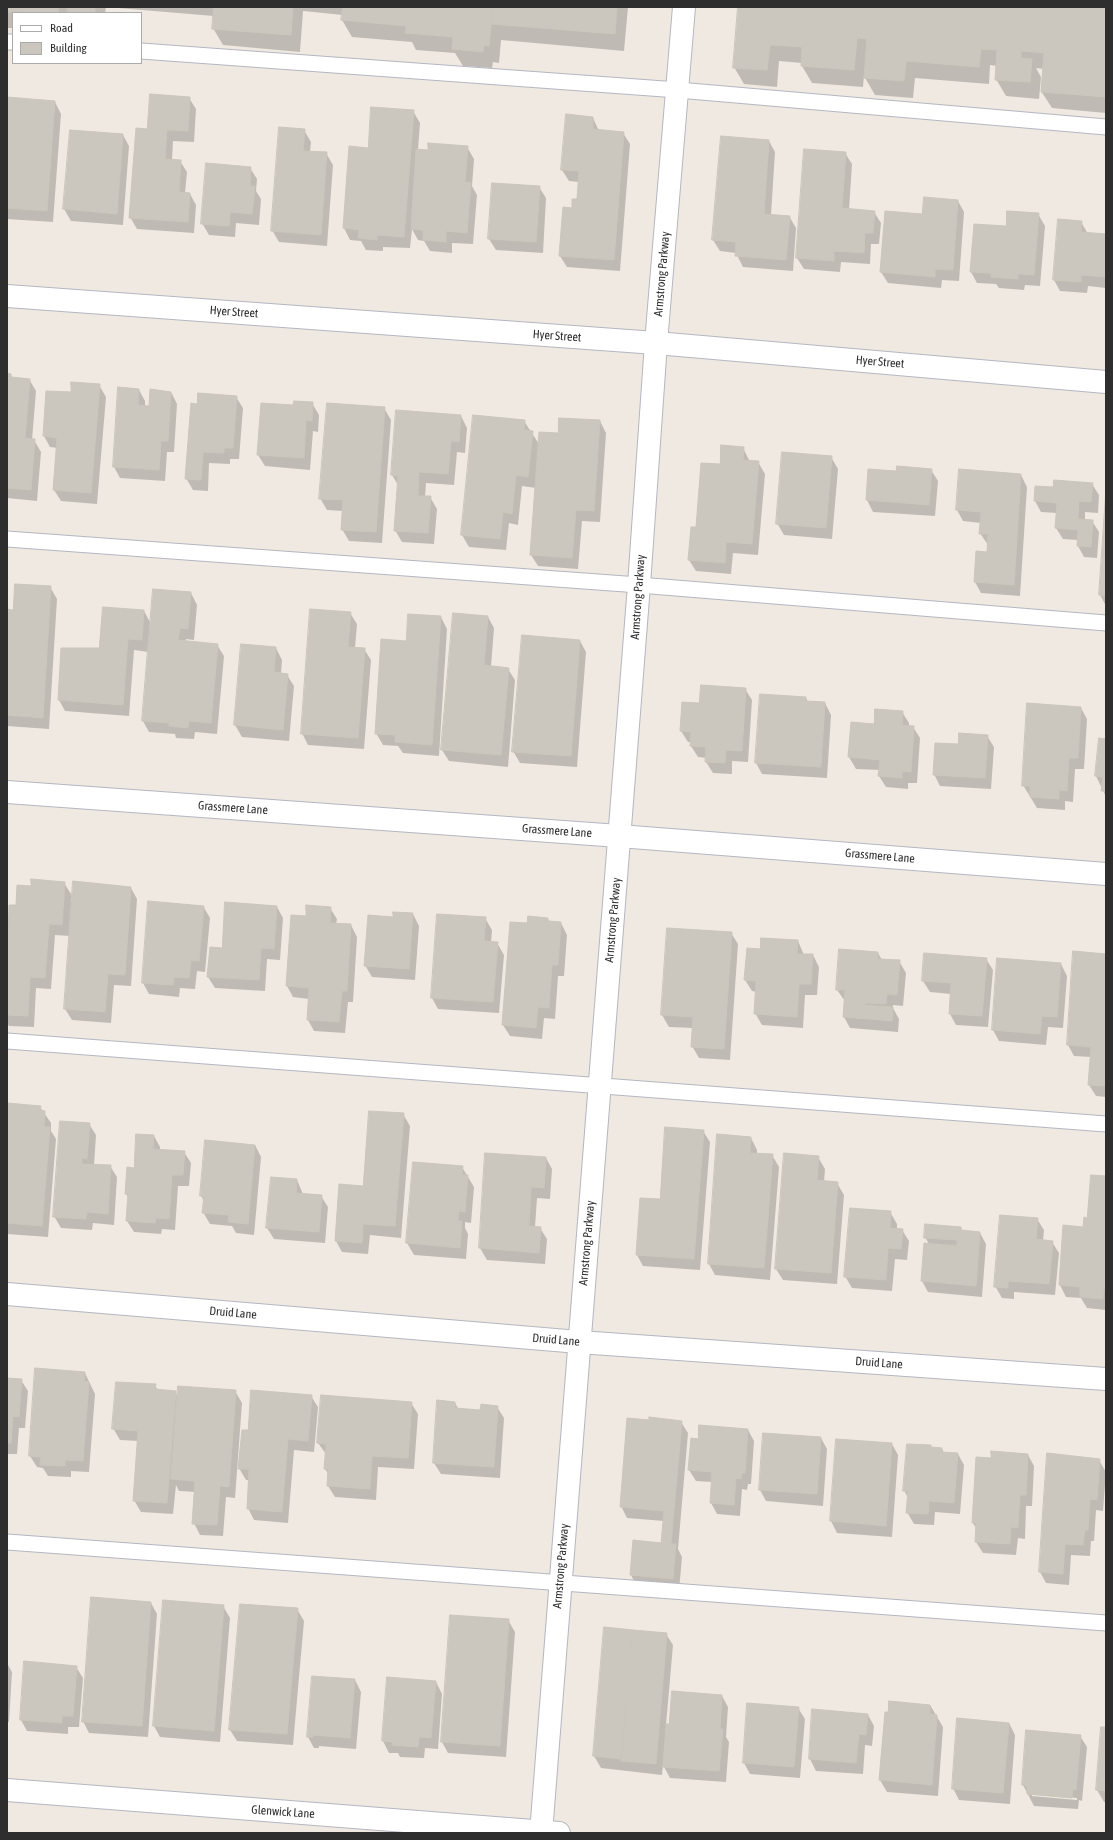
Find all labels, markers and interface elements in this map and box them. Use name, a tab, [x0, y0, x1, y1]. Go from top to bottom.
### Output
legend	[12, 12, 142, 64]
text: Road	[50, 21, 73, 35]
text: Building	[50, 41, 87, 55]
street label: Armstrong Parkway	[651, 231, 673, 317]
street label: Hyer Street	[209, 303, 259, 321]
street label: Hyer Street	[532, 327, 582, 345]
street label: Hyer Street	[855, 353, 905, 371]
street label: Armstrong Parkway	[628, 554, 648, 640]
street label: Grassmere Lane	[198, 798, 268, 818]
street label: Grassmere Lane	[522, 821, 592, 841]
street label: Grassmere Lane	[845, 846, 915, 866]
street label: Armstrong Parkway	[602, 877, 624, 963]
street label: Armstrong Parkway	[576, 1200, 598, 1286]
street label: Druid Lane	[209, 1304, 257, 1322]
street label: Druid Lane	[532, 1331, 580, 1349]
street label: Druid Lane	[855, 1354, 903, 1372]
street label: Armstrong Parkway	[550, 1523, 572, 1609]
street label: Glenwick Lane	[251, 1803, 315, 1821]

